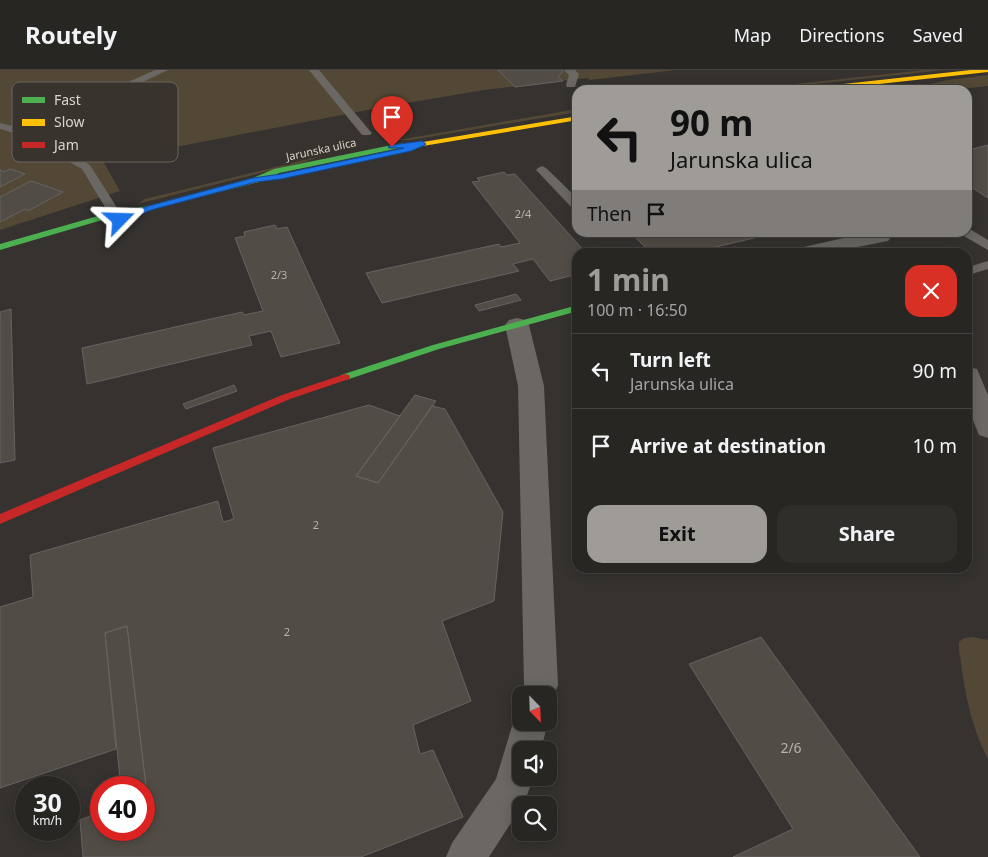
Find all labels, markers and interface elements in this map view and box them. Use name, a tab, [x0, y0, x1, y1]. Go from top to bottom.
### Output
text: Routely	[25, 18, 117, 51]
text: Map	[734, 23, 771, 47]
text: Directions	[799, 23, 885, 47]
text: Saved	[913, 23, 963, 47]
legend	[12, 82, 178, 162]
text: Fast	[54, 90, 81, 109]
pin	[371, 96, 413, 147]
text: 90 m	[670, 99, 753, 146]
icon: arrive	[378, 103, 406, 131]
icon: left	[587, 105, 652, 170]
text: Slow	[54, 112, 85, 131]
street label: Jarunska ulica	[284, 134, 357, 164]
text: Jam	[52, 135, 79, 154]
text: Jarunska ulica	[670, 144, 813, 174]
position arrow	[93, 193, 145, 245]
icon: arrive	[642, 200, 670, 228]
text: Then	[587, 201, 632, 227]
house number: 2/4	[515, 206, 532, 221]
text: 1 min	[587, 259, 670, 300]
button: close	[905, 265, 957, 317]
house number: 2/3	[271, 267, 287, 282]
text: 100 m · 16:50	[587, 299, 687, 321]
text: Turn left	[630, 347, 711, 373]
icon: left	[587, 357, 615, 385]
text: 90 m	[913, 358, 957, 384]
text: Jarunska ulica	[630, 373, 734, 395]
icon: arrive	[587, 432, 615, 460]
text: Arrive at destination	[630, 433, 826, 459]
text: 10 m	[913, 433, 957, 459]
button: Exit	[587, 505, 767, 563]
button: Share	[777, 505, 957, 563]
house number: 2	[313, 517, 319, 532]
house number: 2	[284, 624, 290, 639]
north arrow	[512, 686, 558, 731]
map controls	[512, 686, 557, 841]
house number: 2/6	[780, 738, 802, 757]
button: sound	[512, 741, 557, 786]
speed limit sign: 40	[90, 776, 155, 841]
text: 30	[33, 785, 62, 819]
button: search	[512, 796, 557, 841]
text: km/h	[33, 812, 62, 829]

